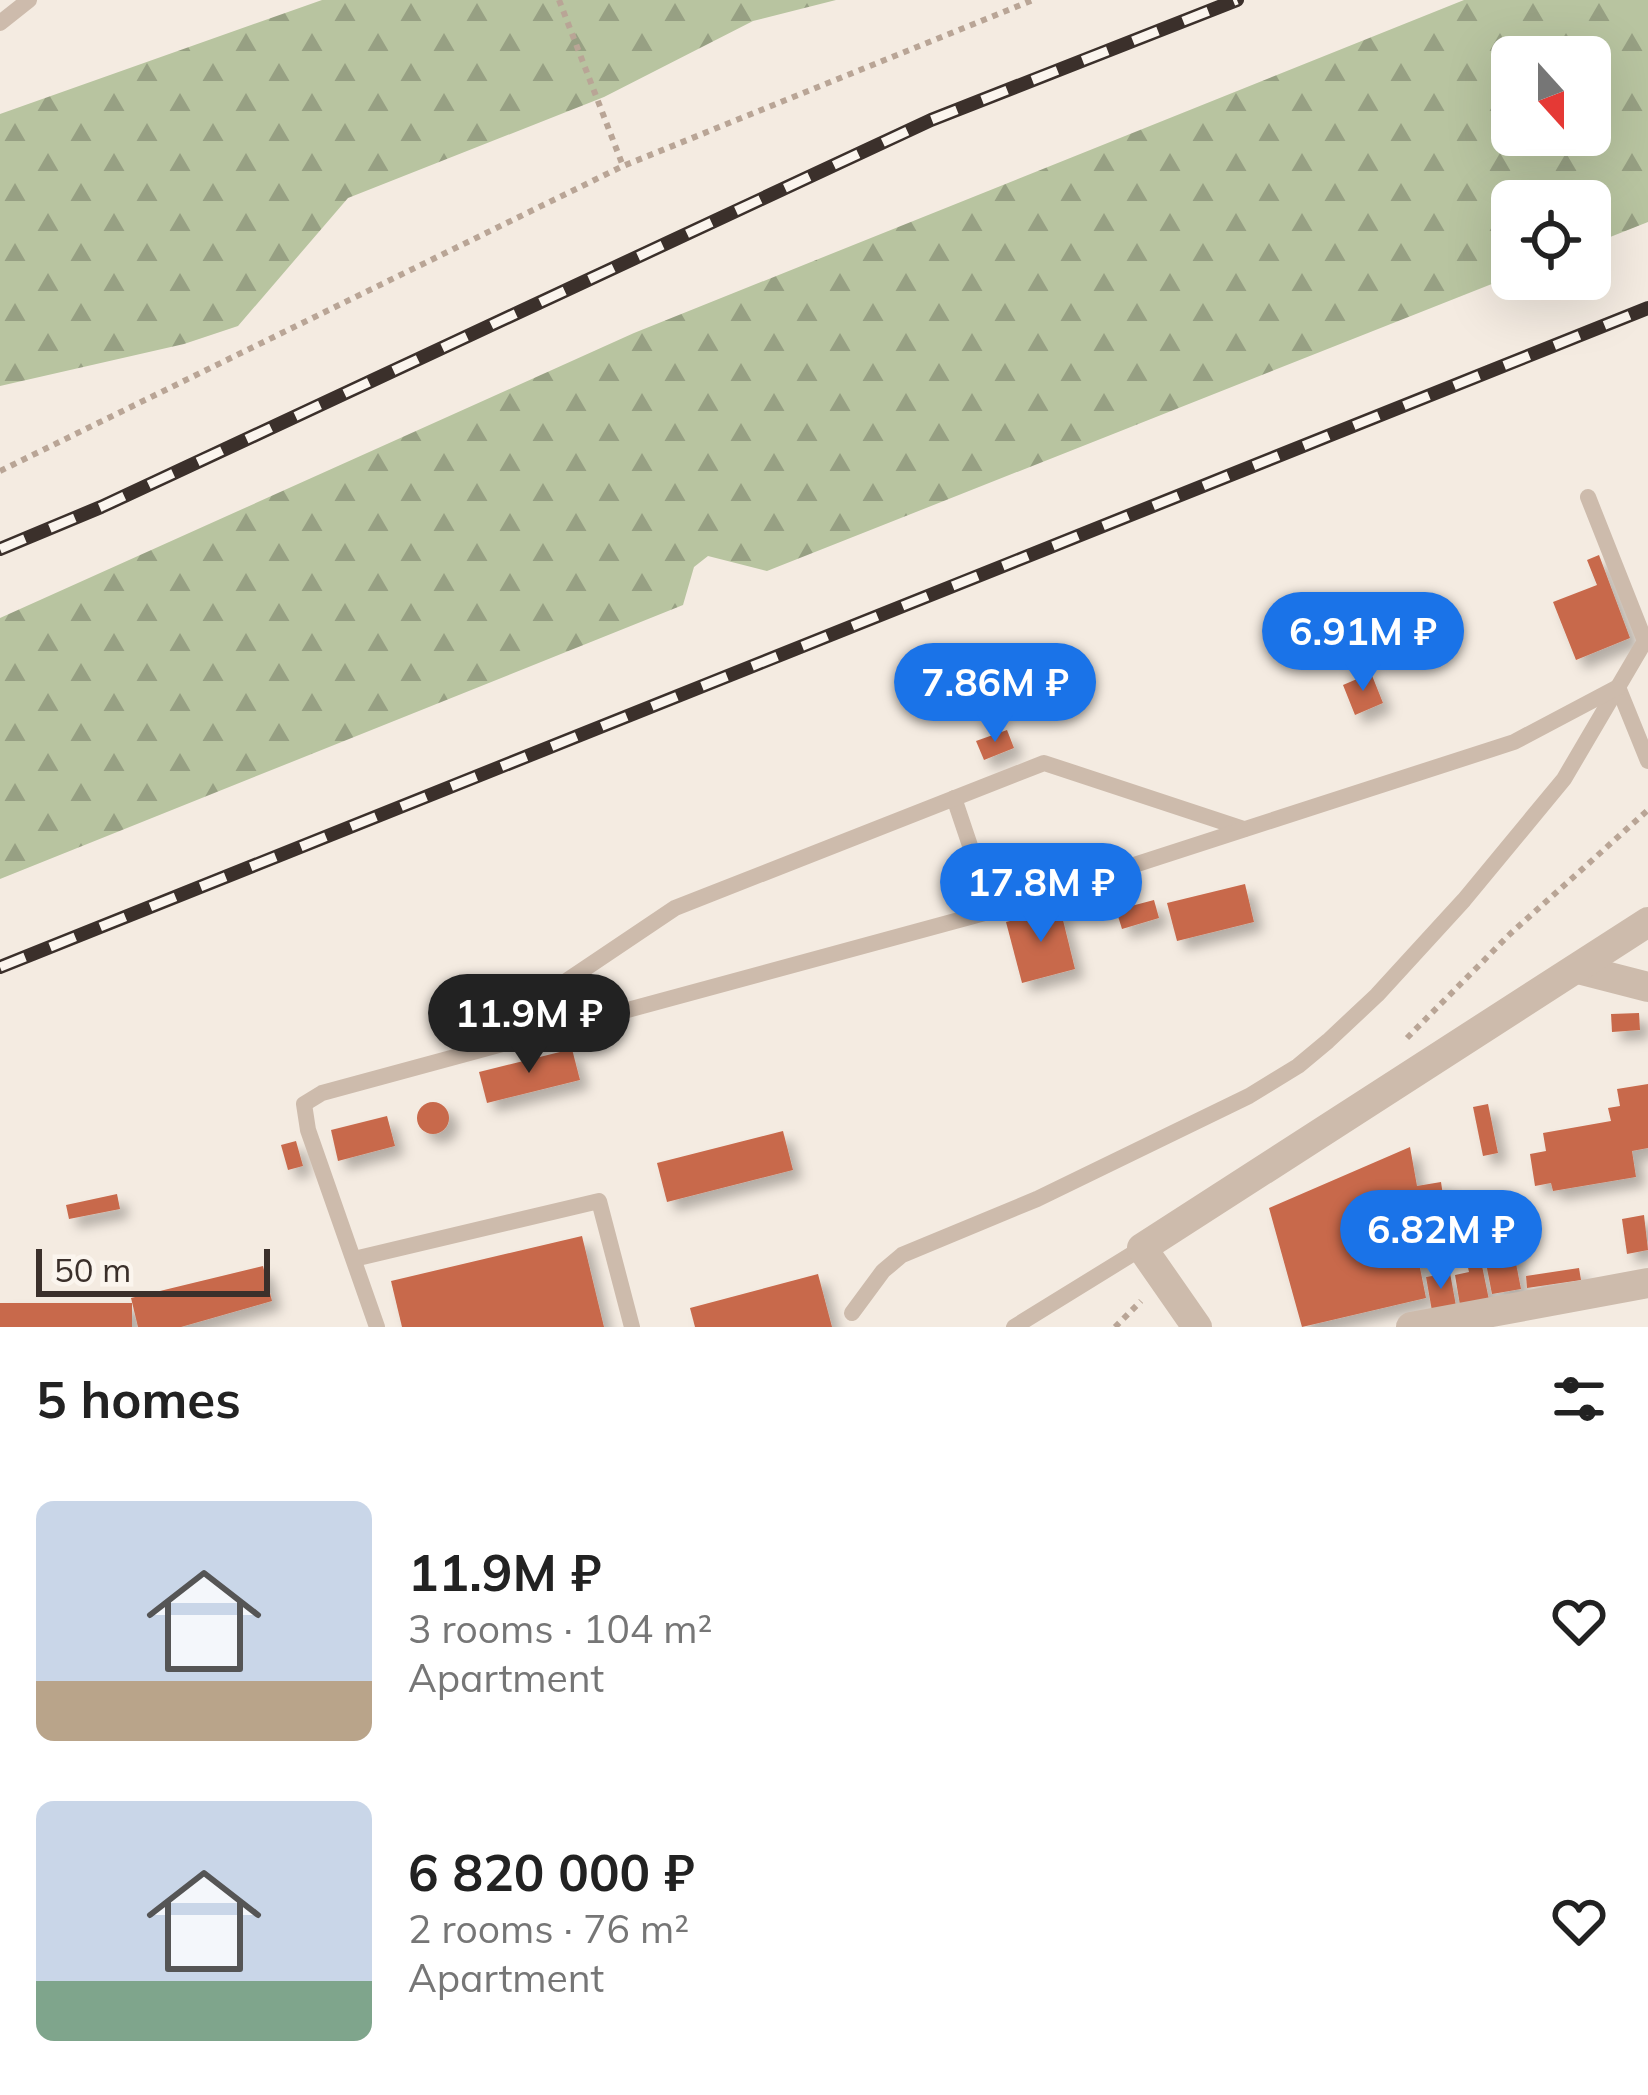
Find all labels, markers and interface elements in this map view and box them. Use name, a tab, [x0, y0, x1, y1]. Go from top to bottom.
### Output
north arrow	[1491, 36, 1611, 156]
map controls	[1491, 36, 1611, 300]
button: locate	[1491, 180, 1611, 300]
pin: 6.91M ₽	[1252, 592, 1474, 694]
text: 6.91M ₽	[1289, 606, 1437, 655]
pin: 7.86M ₽	[884, 643, 1106, 745]
text: 7.86M ₽	[921, 657, 1069, 706]
pin: 17.8M ₽	[930, 843, 1152, 945]
text: 17.8M ₽	[967, 857, 1115, 906]
pin: 11.9M ₽	[418, 974, 640, 1076]
text: 11.9M ₽	[455, 988, 603, 1037]
pin: 6.82M ₽	[1330, 1190, 1552, 1292]
text: 6.82M ₽	[1367, 1204, 1515, 1253]
scale bar	[36, 1243, 270, 1296]
text: 50 m	[54, 1249, 131, 1290]
icon: filters	[1546, 1366, 1612, 1432]
text: 5 homes	[36, 1367, 241, 1431]
text: 11.9M ₽	[408, 1540, 601, 1604]
icon: home	[132, 1549, 276, 1693]
icon: heart	[1546, 1588, 1612, 1654]
text: 3 rooms · 104 m²	[408, 1604, 712, 1653]
text: Apartment	[408, 1653, 604, 1702]
text: 6 820 000 ₽	[408, 1840, 695, 1904]
icon: home	[132, 1849, 276, 1993]
icon: heart	[1546, 1888, 1612, 1954]
text: 2 rooms · 76 m²	[408, 1904, 689, 1953]
text: Apartment	[408, 1953, 604, 2002]

